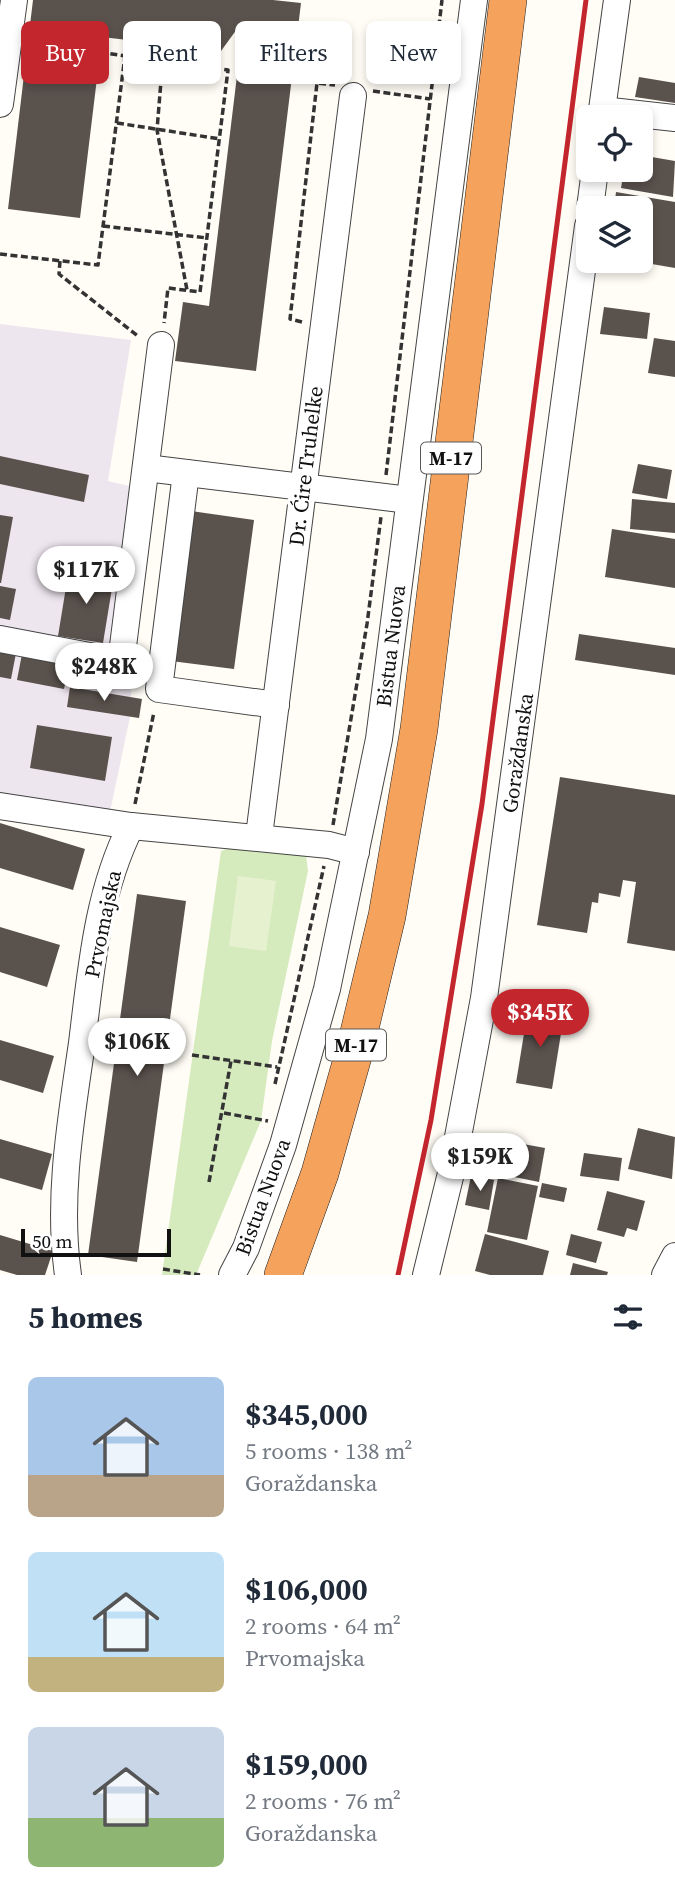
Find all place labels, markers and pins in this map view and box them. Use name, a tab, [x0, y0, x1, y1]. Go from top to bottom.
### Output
pin: $117K	[37, 546, 135, 606]
pin: $248K	[55, 644, 153, 703]
pin: $345K	[491, 990, 589, 1049]
pin: $106K	[88, 1018, 186, 1078]
pin: $159K	[431, 1134, 529, 1193]

